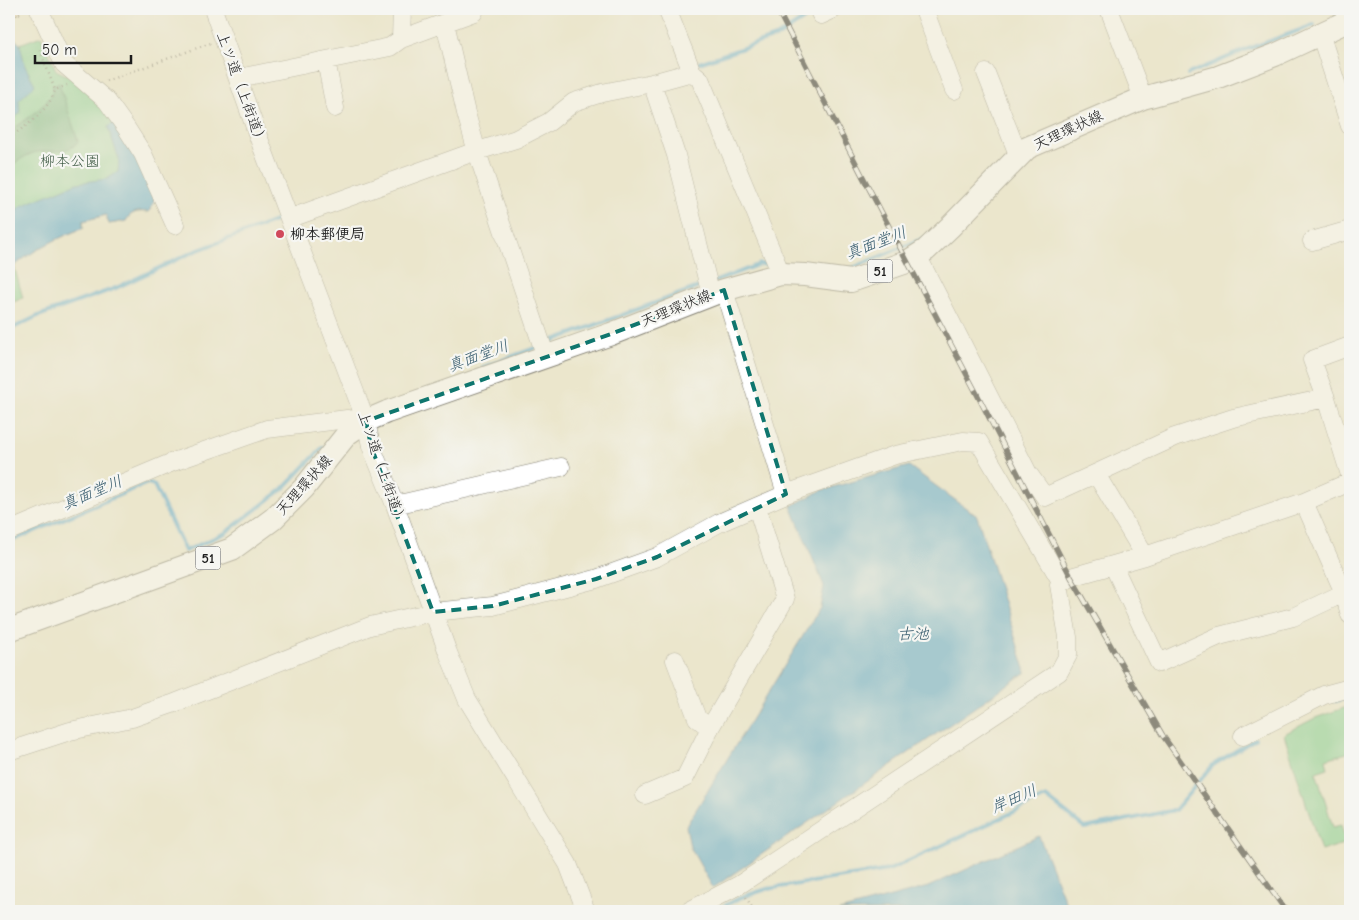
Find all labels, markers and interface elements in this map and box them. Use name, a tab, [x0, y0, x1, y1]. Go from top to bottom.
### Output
street label: 上ツ道（上街道）	[213, 30, 271, 148]
scale bar	[35, 32, 131, 64]
text: 50 m	[42, 41, 77, 59]
street label: 天理環状線	[1030, 106, 1106, 154]
park label: 柳本公園	[40, 152, 100, 170]
water label: 真面堂川	[843, 223, 909, 263]
place label: 柳本郵便局	[290, 225, 365, 243]
marker: 柳本郵便局	[274, 228, 286, 240]
road number: 51	[868, 260, 892, 282]
street label: 天理環状線	[638, 286, 714, 330]
water label: 真面堂川	[445, 337, 511, 375]
street label: 上ツ道（上街道）	[354, 408, 410, 528]
street label: 天理環状線	[272, 451, 336, 519]
water label: 真面堂川	[59, 472, 125, 514]
road number: 51	[196, 546, 220, 570]
water label: 古池	[897, 625, 930, 643]
water label: 岸田川	[988, 781, 1040, 817]

